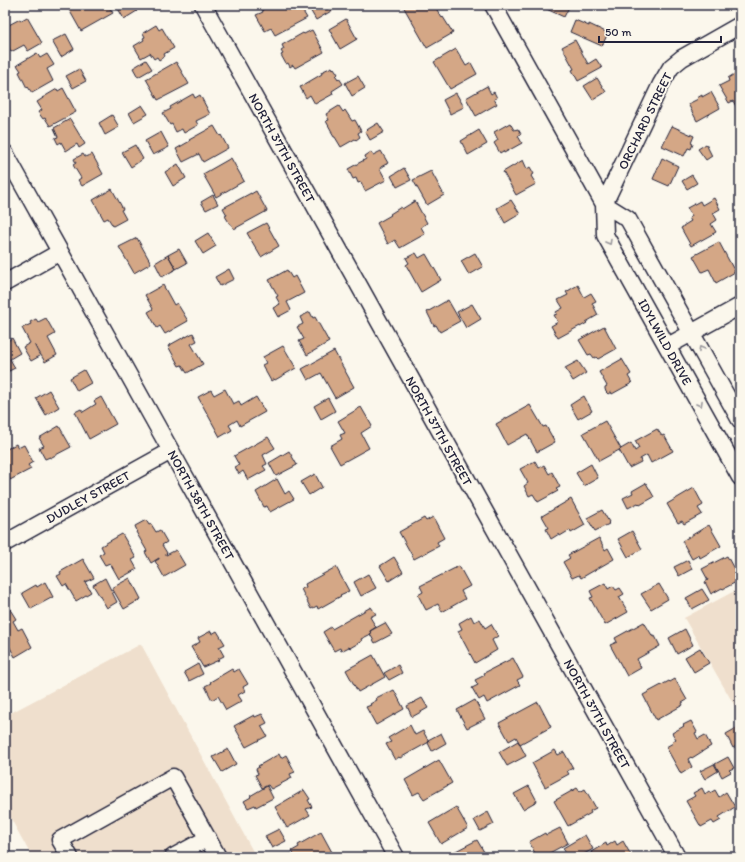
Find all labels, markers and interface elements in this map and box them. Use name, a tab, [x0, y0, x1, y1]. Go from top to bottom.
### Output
scale bar	[599, 18, 721, 44]
text: 50 m	[605, 25, 631, 39]
street label: ORCHARD STREET	[615, 69, 675, 172]
street label: NORTH 37TH STREET	[246, 91, 319, 206]
one-way arrow	[605, 237, 612, 245]
street label: IDYLWILD DRIVE	[635, 296, 695, 388]
one-way arrow	[698, 346, 705, 353]
street label: NORTH 37TH STREET	[403, 374, 476, 489]
one-way arrow	[695, 400, 702, 407]
street label: NORTH 38TH STREET	[165, 447, 238, 563]
street label: DUDLEY STREET	[43, 467, 133, 526]
street label: NORTH 37TH STREET	[561, 657, 634, 772]

